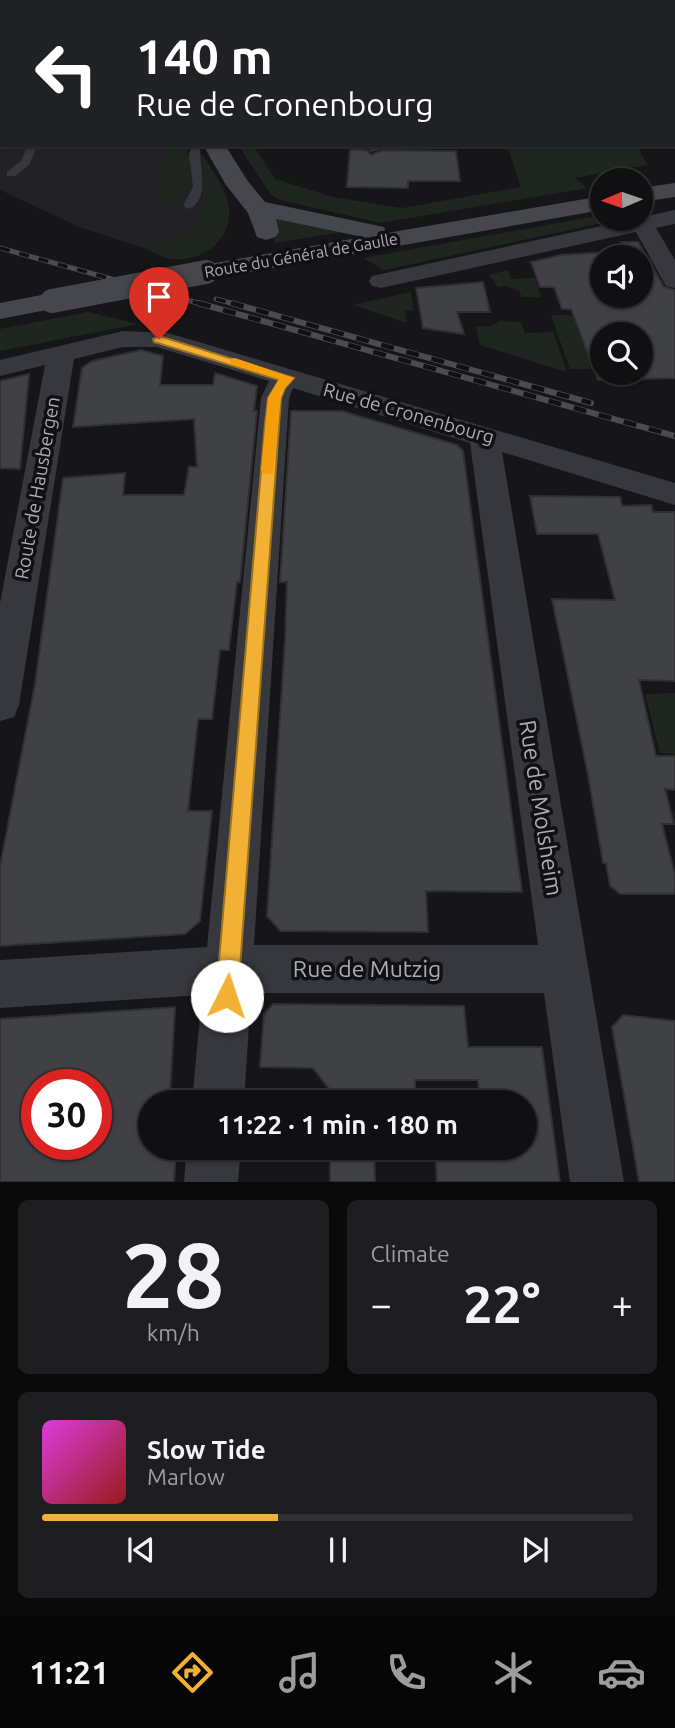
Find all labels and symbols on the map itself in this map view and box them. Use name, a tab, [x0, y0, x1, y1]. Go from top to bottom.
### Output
north arrow	[590, 168, 653, 231]
street label: Route du Général de Gaulle	[203, 229, 399, 281]
pin	[129, 267, 189, 339]
street label: Rue de Cronenbourg	[321, 378, 497, 448]
street label: Route de Hausbergen	[10, 395, 64, 581]
street label: Rue de Molsheim	[515, 718, 568, 898]
street label: Rue de Mutzig	[293, 956, 441, 981]
position arrow	[190, 959, 264, 1033]
speed limit sign: 30	[21, 1069, 112, 1160]

